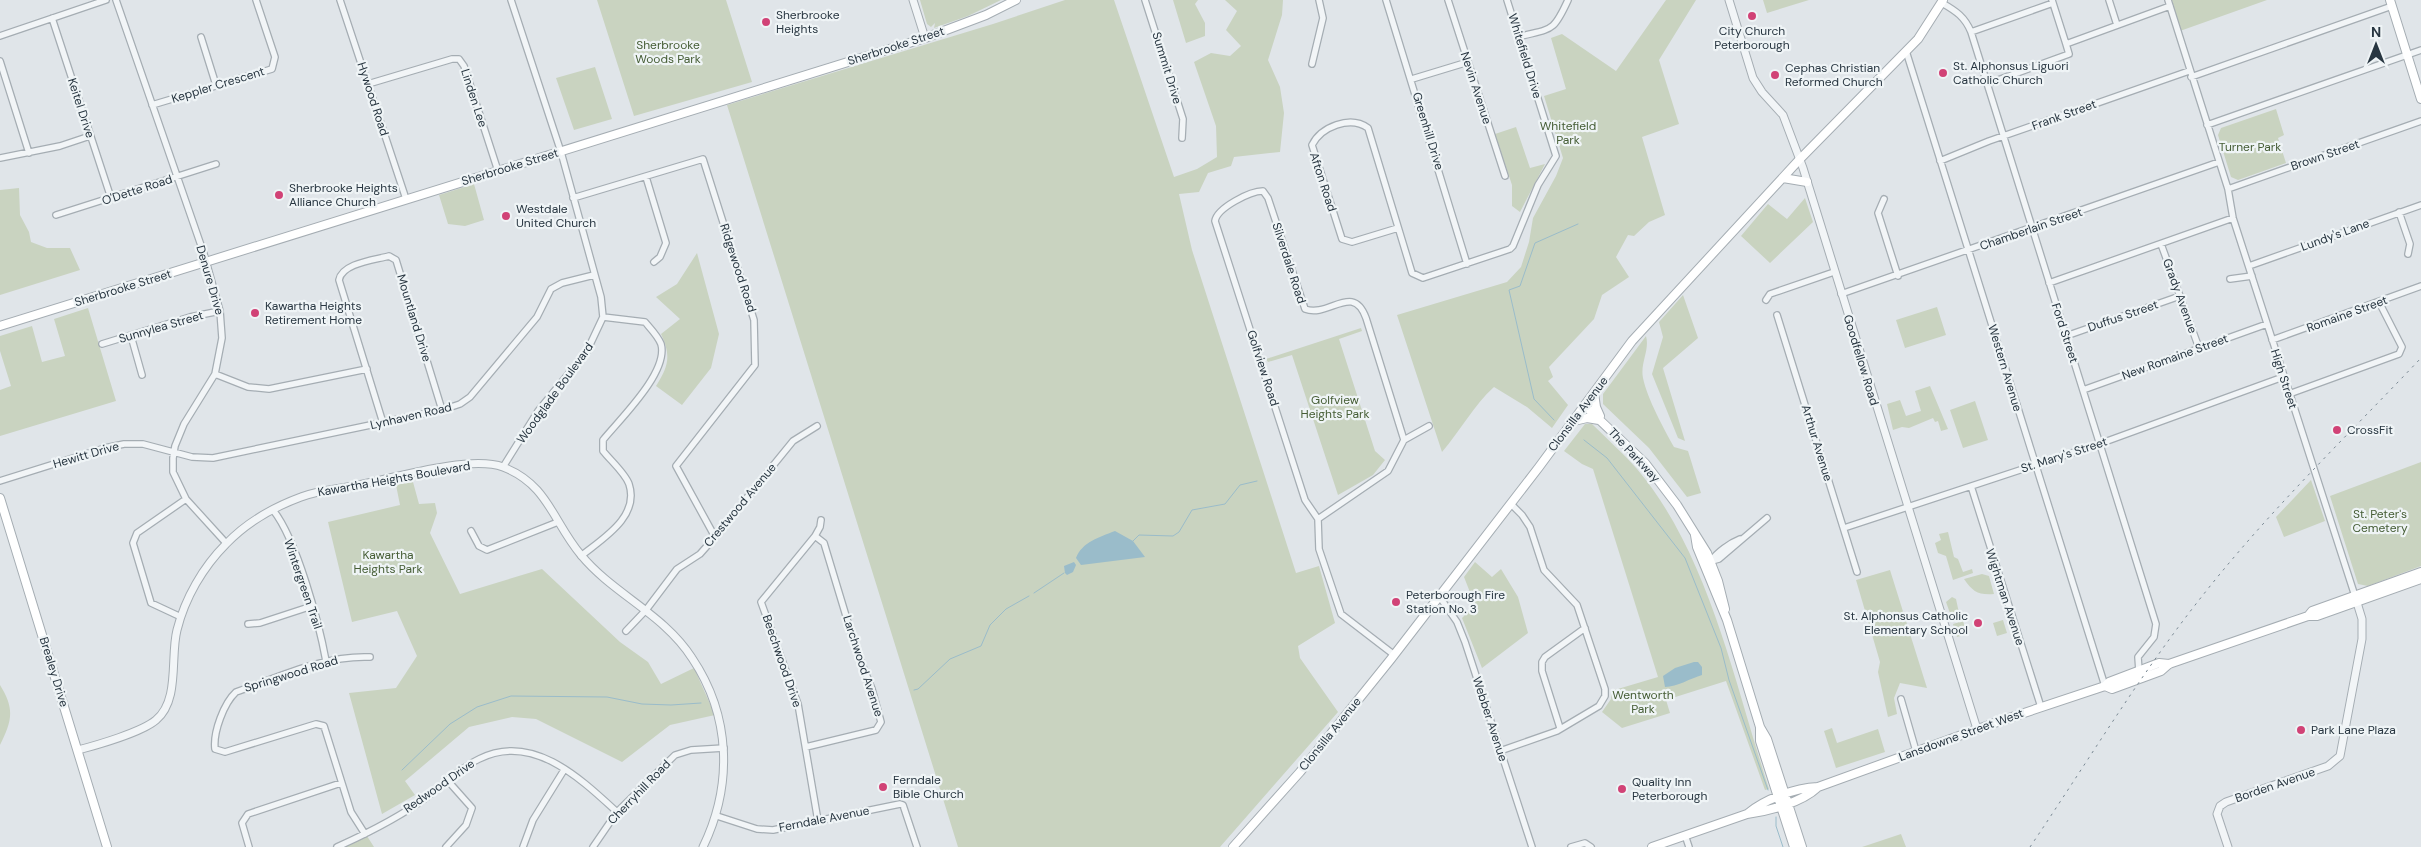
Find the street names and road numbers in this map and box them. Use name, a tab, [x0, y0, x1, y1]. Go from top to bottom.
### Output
street label: Whitefield Drive	[1504, 12, 1546, 101]
street label: Sherbrooke Street	[846, 23, 947, 69]
street label: Summit Drive	[1148, 30, 1186, 106]
street label: Nevin Avenue	[1457, 50, 1495, 126]
street label: Hywood Road	[354, 60, 392, 138]
street label: Keppler Crescent	[170, 63, 267, 107]
street label: Linden Lee	[457, 67, 491, 129]
street label: Keitel Drive	[64, 76, 98, 140]
street label: Greenhill Drive	[1409, 90, 1447, 172]
street label: Frank Street	[2030, 96, 2099, 134]
street label: Brown Street	[2289, 136, 2362, 174]
street label: Sherbrooke Street	[460, 145, 561, 189]
street label: Afton Road	[1306, 150, 1340, 214]
street label: O'Dette Road	[100, 171, 174, 209]
street label: Chamberlain Street	[1977, 204, 2085, 254]
street label: Lundy's Lane	[2298, 215, 2372, 255]
street label: Silverdale Road	[1268, 220, 1310, 306]
street label: Ridgewood Road	[716, 222, 760, 314]
street label: Denure Drive	[192, 243, 228, 317]
street label: Grady Avenue	[2159, 257, 2201, 336]
street label: Sherbrooke Street	[73, 266, 174, 310]
street label: Mountland Drive	[393, 272, 435, 364]
street label: Romaine Street	[2304, 292, 2390, 336]
street label: Duffus Street	[2086, 296, 2161, 336]
street label: Ford Street	[2048, 301, 2082, 365]
street label: Sunnylea Street	[117, 307, 205, 347]
street label: Goodfellow Road	[1840, 313, 1882, 407]
street label: Western Avenue	[1984, 323, 2026, 414]
street label: Golfview Road	[1243, 328, 1283, 408]
street label: New Romaine Street	[2120, 330, 2231, 384]
street label: Woodglade Boulevard	[513, 339, 597, 447]
street label: High Street	[2267, 347, 2301, 411]
street label: Clonsilla Avenue	[1545, 373, 1612, 455]
street label: Lynhaven Road	[369, 399, 453, 433]
street label: Arthur Avenue	[1798, 403, 1836, 483]
street label: The Parkway	[1605, 424, 1664, 486]
street label: St. Mary's Street	[2019, 433, 2110, 477]
street label: Hewitt Drive	[51, 438, 121, 472]
street label: Kawartha Heights Boulevard	[317, 458, 471, 500]
street label: Crestwood Avenue	[700, 460, 780, 550]
street label: Wintergreen Trail	[280, 537, 326, 631]
street label: Wightman Avenue	[1982, 547, 2028, 648]
street label: Beechwood Drive	[759, 613, 805, 710]
street label: Larchwood Avenue	[839, 613, 887, 719]
street label: Brealey Drive	[36, 635, 72, 709]
street label: Springwood Road	[242, 652, 340, 696]
street label: Webber Avenue	[1469, 675, 1511, 764]
street label: Clonsilla Avenue	[1295, 694, 1365, 774]
street label: Lansdowne Street West	[1896, 705, 2026, 765]
street label: Redwood Drive	[400, 755, 478, 816]
street label: Cherryhill Road	[604, 756, 674, 828]
street label: Borden Avenue	[2233, 764, 2317, 806]
street label: Ferndale Avenue	[777, 802, 871, 836]

